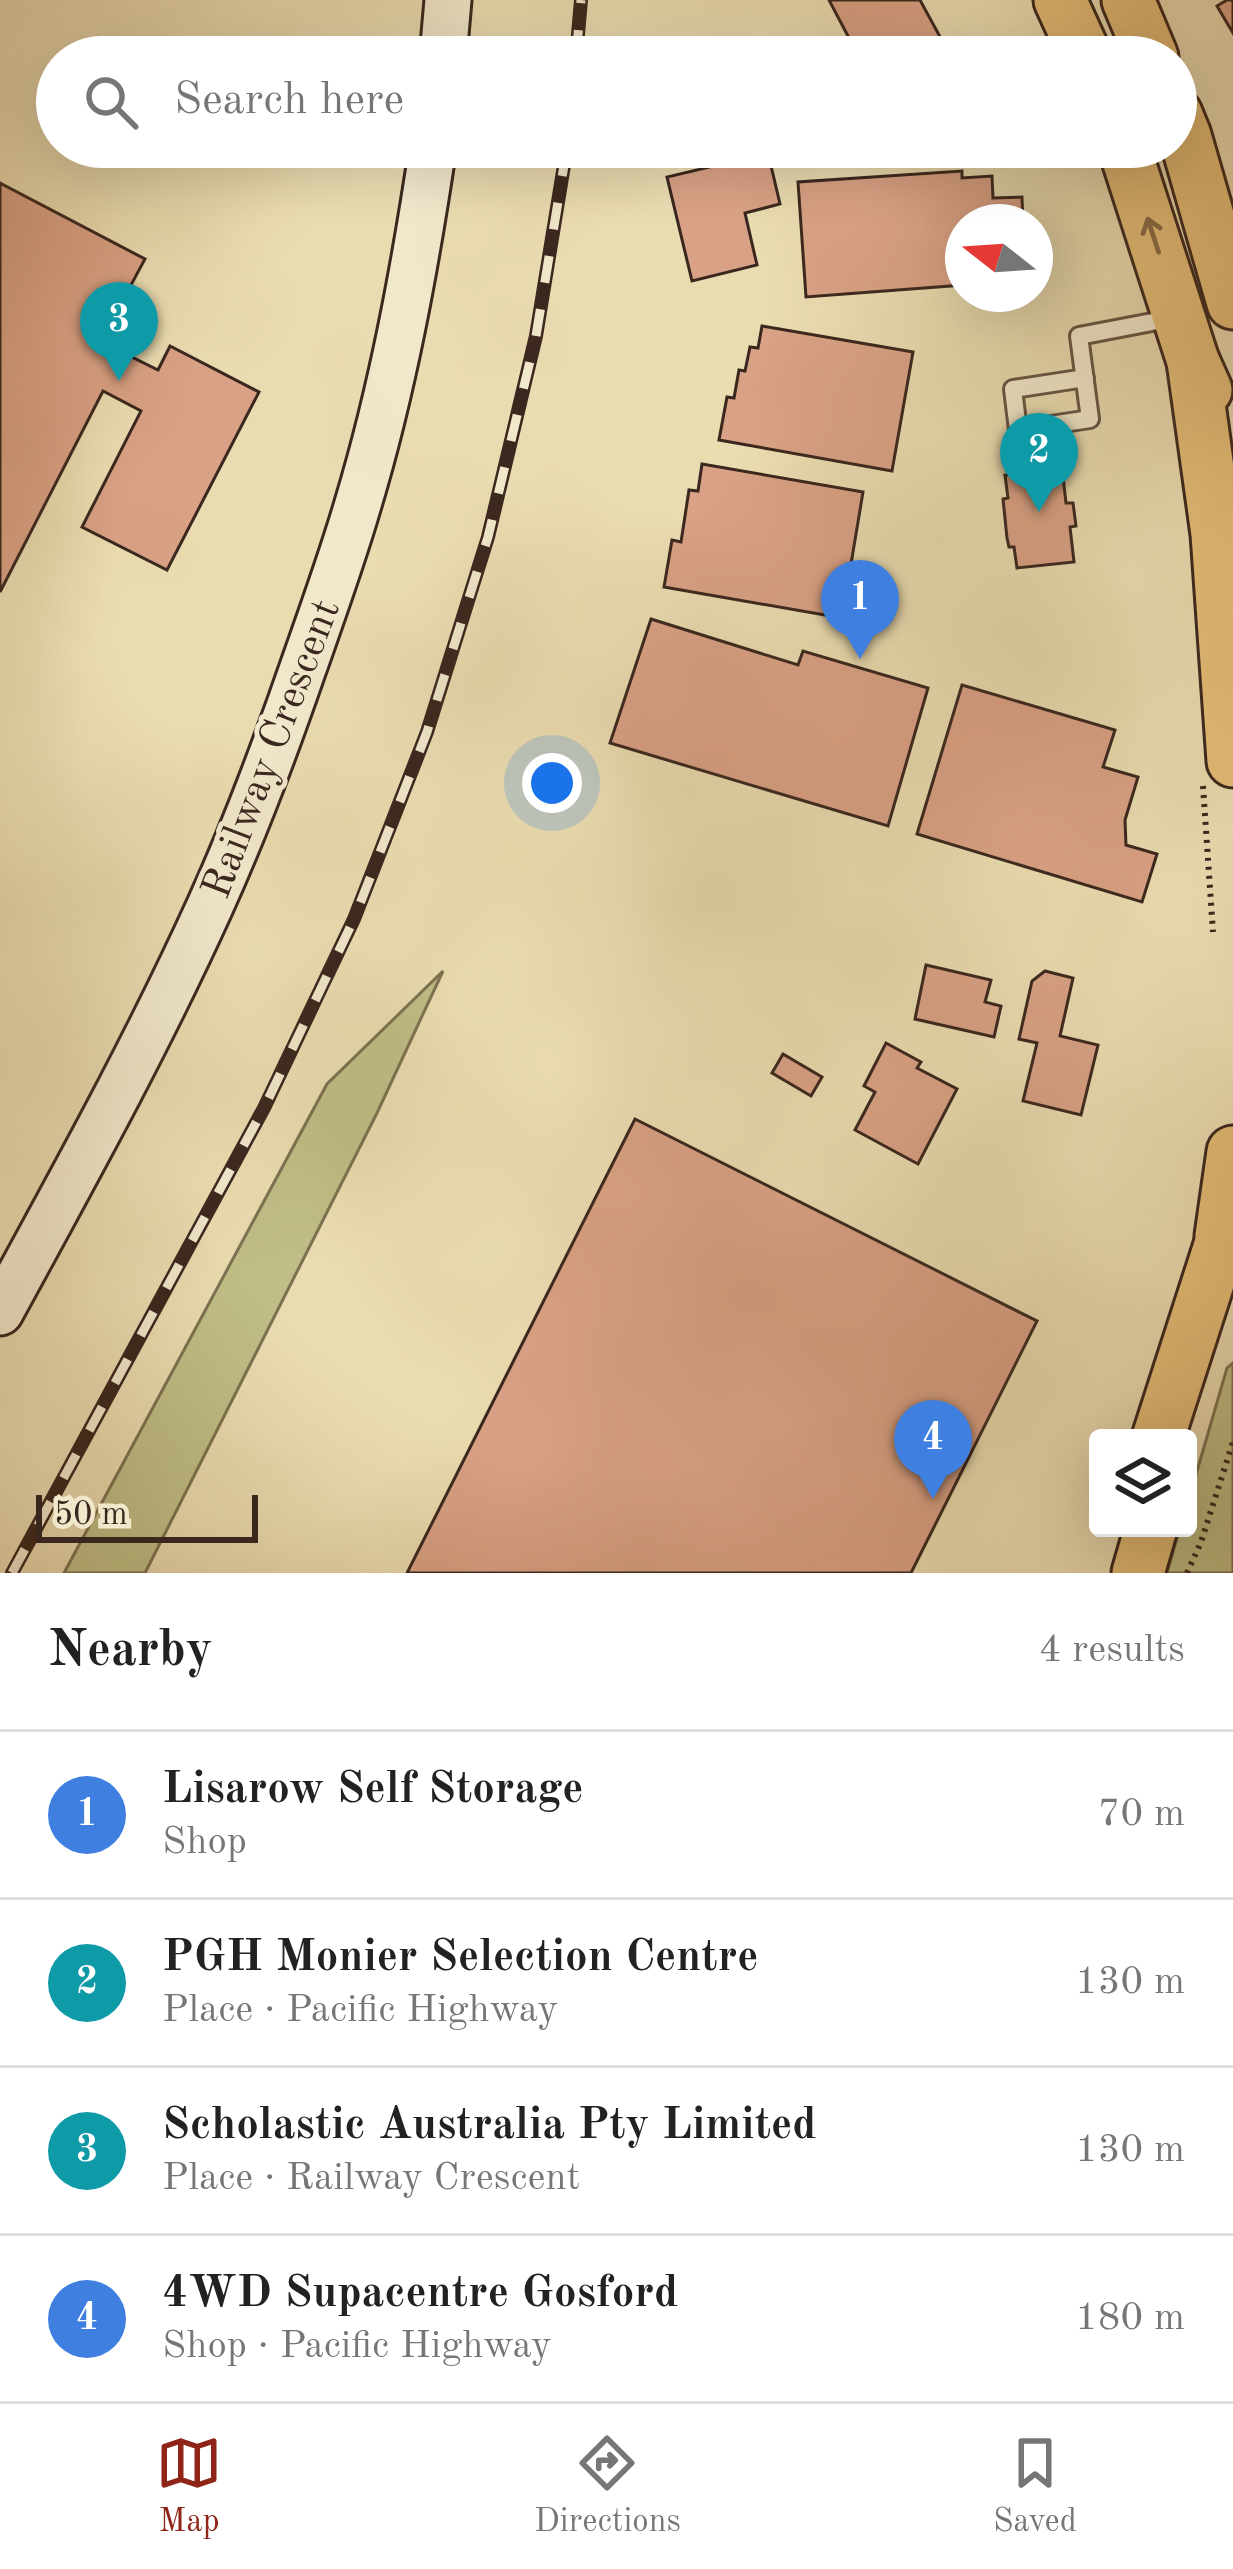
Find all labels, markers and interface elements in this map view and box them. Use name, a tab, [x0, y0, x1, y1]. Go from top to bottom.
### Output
search box	[36, 36, 1197, 168]
icon: search	[78, 69, 144, 135]
text: Search here	[174, 79, 404, 124]
north arrow	[945, 204, 1053, 312]
one-way arrow	[1140, 217, 1162, 255]
pin: 3	[80, 282, 158, 381]
pin: 2	[1000, 413, 1078, 512]
pin: 1	[821, 560, 899, 659]
street label: Railway Crescent	[196, 594, 349, 905]
your location	[522, 753, 582, 813]
pin: 4	[894, 1400, 972, 1499]
map controls	[1089, 1429, 1197, 1537]
button: layers	[1089, 1429, 1197, 1537]
scale bar	[36, 1489, 258, 1542]
text: 50 m	[54, 1499, 128, 1532]
text: Nearby	[48, 1626, 213, 1677]
text: 4 results	[1039, 1631, 1185, 1670]
text: Lisarow Self Storage	[162, 1768, 584, 1813]
text: 1	[76, 1795, 98, 1834]
text: 70 m	[1098, 1795, 1185, 1834]
text: Shop	[162, 1823, 247, 1862]
text: PGH Monier Selection Centre	[162, 1936, 759, 1981]
text: 2	[76, 1963, 98, 2002]
text: 130 m	[1075, 1963, 1185, 2002]
text: Place · Pacific Highway	[162, 1991, 558, 2030]
text: Scholastic Australia Pty Limited	[162, 2104, 816, 2149]
text: 3	[76, 2131, 98, 2170]
text: 130 m	[1075, 2131, 1185, 2170]
text: Place · Railway Crescent	[162, 2159, 580, 2198]
text: 4WD Supacentre Gosford	[162, 2272, 678, 2317]
text: 4	[76, 2299, 98, 2338]
text: 180 m	[1075, 2299, 1185, 2338]
text: Shop · Pacific Highway	[162, 2327, 552, 2366]
tab: Map	[156, 2430, 222, 2543]
tab: Directions	[534, 2430, 681, 2543]
tab: Saved	[993, 2430, 1077, 2543]

